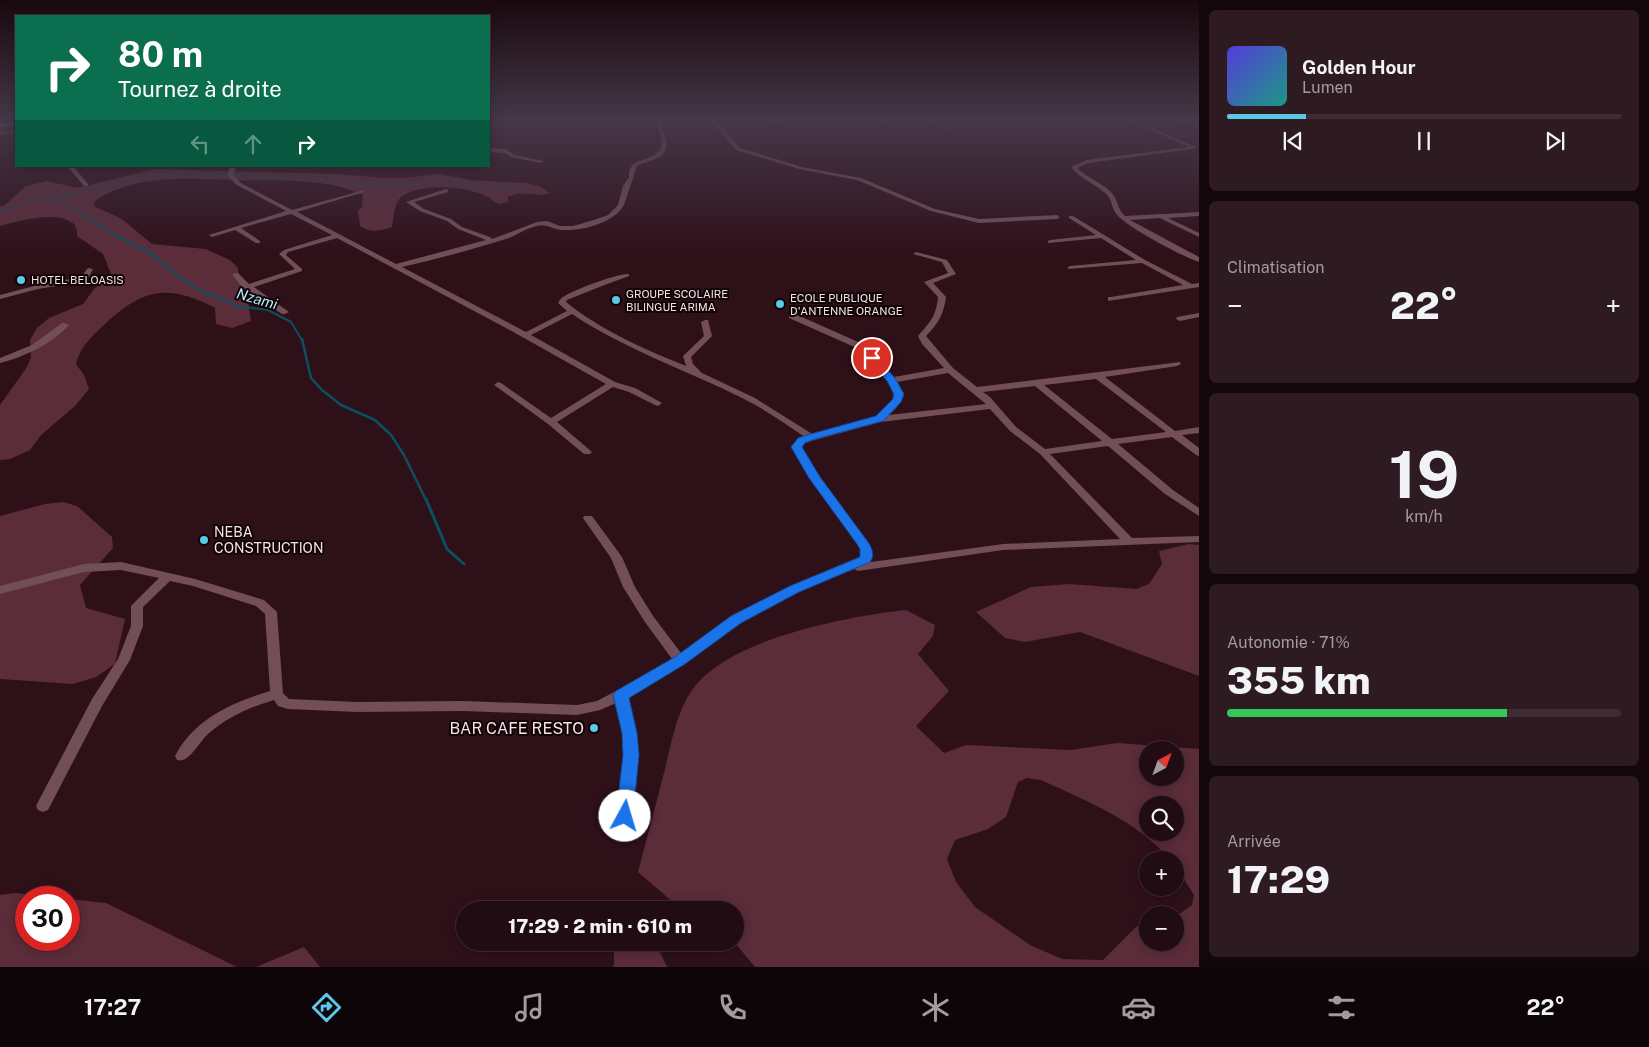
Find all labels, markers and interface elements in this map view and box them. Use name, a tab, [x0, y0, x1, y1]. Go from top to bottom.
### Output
text: 80 m	[118, 34, 203, 75]
icon: right	[35, 35, 100, 100]
text: Golden Hour	[1302, 56, 1416, 78]
text: Tournez à droite	[118, 76, 282, 102]
text: Lumen	[1302, 78, 1353, 97]
icon: previous	[1279, 127, 1307, 155]
icon: pause	[1410, 127, 1438, 155]
icon: next	[1541, 127, 1569, 155]
icon: left	[186, 130, 214, 158]
icon: ahead	[239, 130, 267, 158]
icon: right	[292, 130, 320, 158]
text: Climatisation	[1227, 258, 1324, 277]
marker: HOTEL BELOASIS	[15, 274, 27, 286]
place label: HOTEL BELOASIS	[31, 274, 124, 286]
text: 22°	[1390, 283, 1458, 328]
water label: Nzami	[235, 285, 280, 313]
place label: GROUPE SCOLAIRE BILINGUE ARIMA	[626, 288, 728, 313]
text: −	[1227, 289, 1243, 322]
text: +	[1605, 289, 1621, 322]
place label: ECOLE PUBLIQUE D'ANTENNE ORANGE	[790, 292, 903, 317]
marker: GROUPE SCOLAIRE BILINGUE ARIMA	[610, 294, 622, 306]
marker: ECOLE PUBLIQUE D'ANTENNE ORANGE	[774, 298, 786, 310]
pin	[851, 337, 893, 379]
icon: arrive	[858, 344, 886, 372]
text: 19	[1389, 436, 1459, 513]
text: km/h	[1405, 507, 1443, 526]
place label: NEBA CONSTRUCTION	[214, 524, 323, 556]
marker: NEBA CONSTRUCTION	[198, 534, 210, 546]
text: Autonomie · 71%	[1227, 633, 1350, 652]
text: 355 km	[1227, 658, 1371, 703]
place label: BAR CAFE RESTO	[449, 719, 584, 738]
marker: BAR CAFE RESTO	[588, 722, 600, 734]
north arrow	[1139, 741, 1184, 786]
map controls	[1139, 741, 1184, 951]
position arrow	[598, 789, 650, 841]
button: search	[1139, 796, 1184, 841]
text: Arrivée	[1227, 832, 1281, 851]
button: +	[1139, 851, 1184, 896]
text: 17:29	[1227, 857, 1330, 902]
speed limit sign: 30	[15, 886, 80, 951]
button: −	[1139, 906, 1184, 951]
text: 17:29 · 2 min · 610 m	[508, 915, 692, 937]
icon: directions	[309, 990, 344, 1025]
icon: music	[512, 990, 547, 1025]
icon: phone	[715, 990, 750, 1025]
icon: climate	[918, 990, 953, 1025]
icon: car	[1121, 990, 1156, 1025]
icon: filters	[1324, 990, 1359, 1025]
text: 17:27	[84, 994, 141, 1020]
text: 22°	[1527, 994, 1565, 1020]

